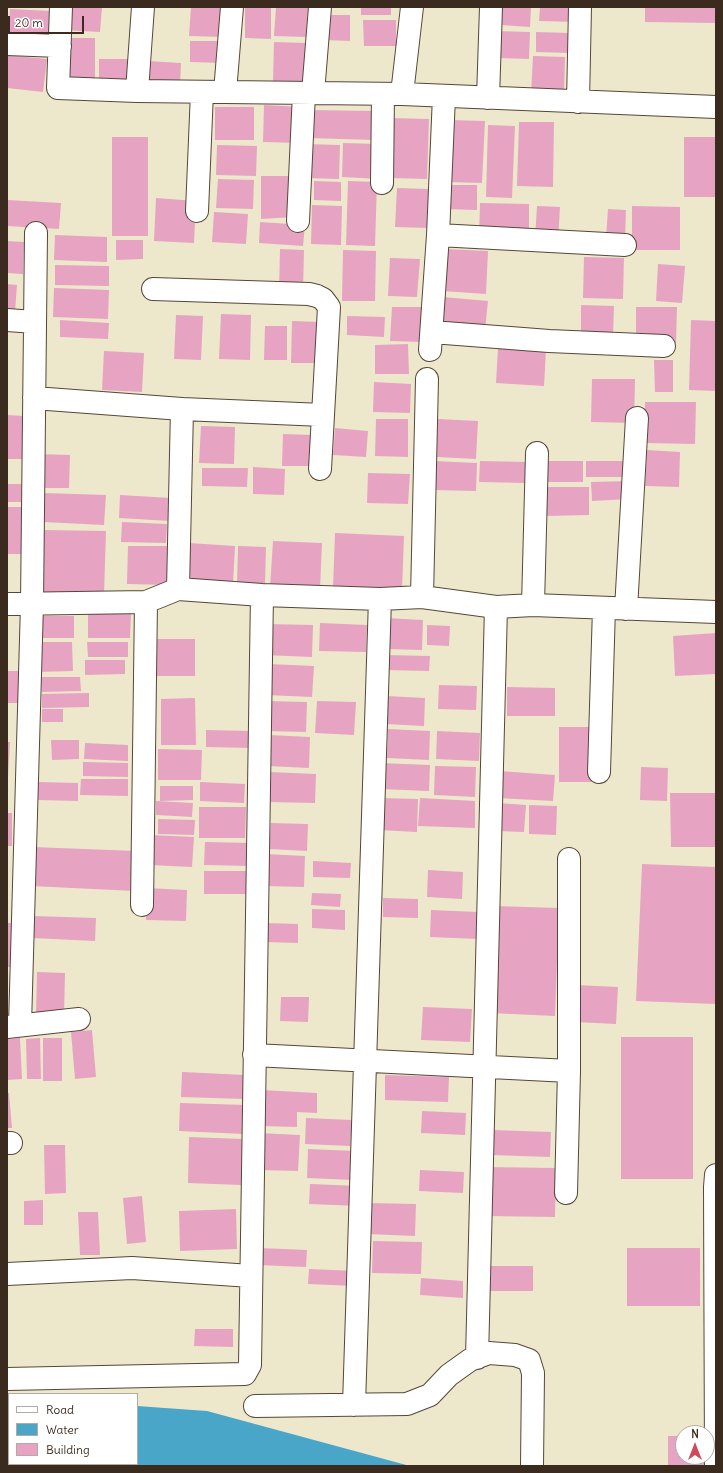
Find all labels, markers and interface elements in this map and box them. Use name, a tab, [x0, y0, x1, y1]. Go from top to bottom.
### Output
scale bar	[10, 8, 86, 34]
text: 20 m	[15, 15, 43, 30]
legend	[8, 1393, 138, 1465]
text: Road	[46, 1402, 74, 1417]
text: Water	[46, 1422, 79, 1437]
north arrow	[675, 1425, 715, 1465]
text: N	[691, 1427, 699, 1441]
text: Building	[46, 1442, 90, 1457]

